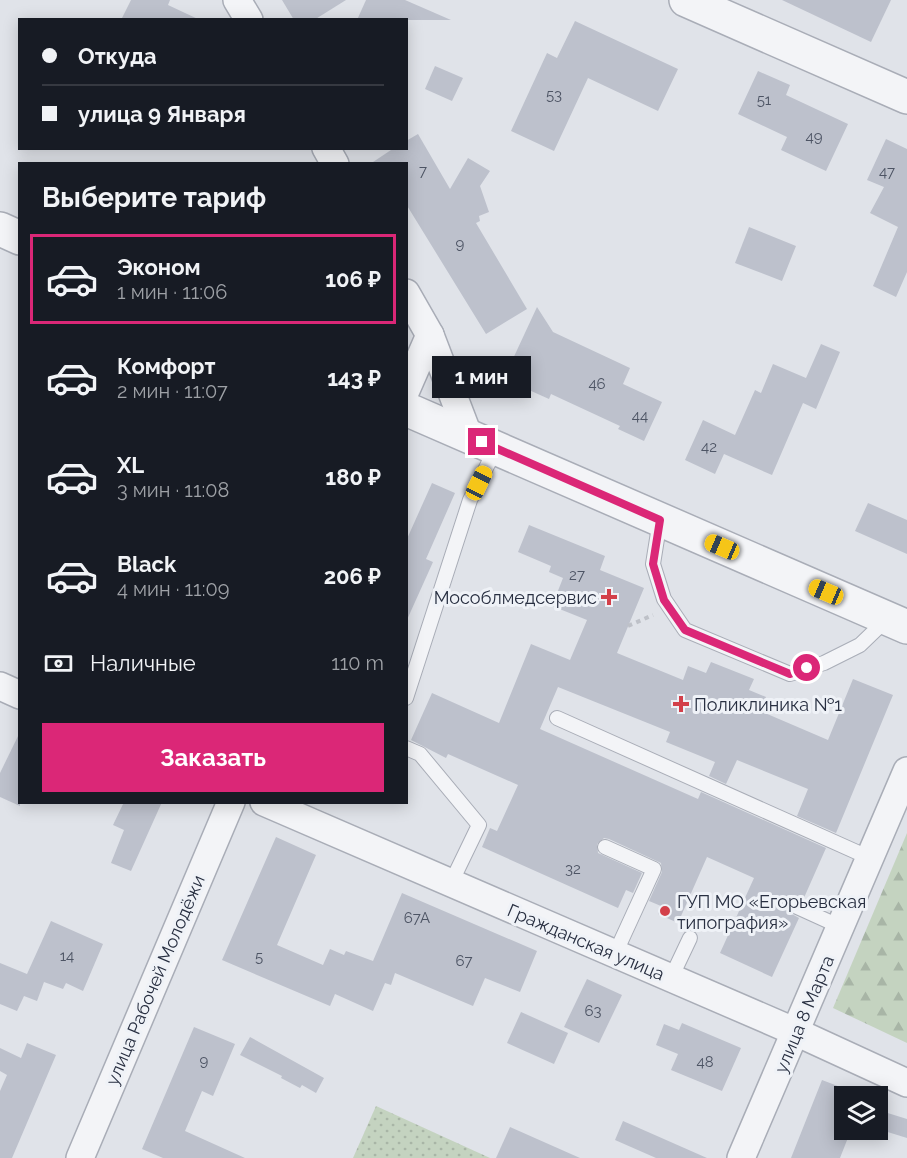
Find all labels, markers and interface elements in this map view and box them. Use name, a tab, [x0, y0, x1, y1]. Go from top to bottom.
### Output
text: Откуда	[78, 43, 157, 69]
house number: 53	[546, 86, 562, 104]
house number: 51	[757, 91, 772, 109]
text: улица 9 Января	[78, 101, 246, 127]
house number: 49	[806, 128, 823, 146]
house number: 7	[419, 162, 427, 180]
house number: 47	[879, 163, 895, 181]
text: Выберите тариф	[42, 182, 266, 213]
house number: 9	[456, 235, 465, 253]
icon: car	[45, 252, 99, 306]
text: Эконом	[117, 254, 201, 280]
text: 106 ₽	[325, 266, 381, 292]
text: 1 мин · 11:06	[117, 280, 227, 304]
icon: car	[45, 351, 99, 405]
text: Комфорт	[117, 353, 215, 379]
callout: 1 мин	[432, 355, 532, 397]
text: 143 ₽	[327, 365, 381, 391]
text: 1 мин	[455, 365, 508, 389]
house number: 46	[588, 375, 606, 393]
text: 2 мин · 11:07	[117, 379, 228, 403]
house number: 44	[632, 407, 648, 425]
route end	[468, 428, 495, 455]
house number: 42	[701, 438, 717, 456]
icon: car	[45, 450, 99, 504]
text: XL	[117, 452, 144, 478]
car	[463, 463, 495, 503]
text: 180 ₽	[325, 464, 381, 490]
text: 3 мин · 11:08	[117, 478, 229, 502]
car	[702, 532, 742, 562]
icon: car	[45, 549, 99, 603]
text: Black	[117, 551, 176, 577]
text: 206 ₽	[324, 563, 381, 589]
house number: 27	[569, 566, 585, 584]
text: 4 мин · 11:09	[117, 577, 229, 601]
car	[806, 577, 846, 607]
place label: Мособлмедсервис	[434, 587, 597, 608]
marker: Мособлмедсервис	[602, 590, 616, 604]
icon: cash	[42, 647, 75, 680]
text: Наличные	[90, 650, 196, 676]
text: 110 m	[331, 651, 384, 675]
route start	[793, 654, 820, 681]
place label: Поликлиника №1	[694, 694, 842, 715]
marker: Поликлиника №1	[672, 695, 690, 713]
button: Заказать	[42, 723, 384, 792]
house number: 32	[565, 860, 581, 878]
street label: улица Рабочей Молодёжи	[101, 872, 209, 1088]
place label: ГУП МО «Егорьевская типография»	[677, 891, 866, 933]
street label: Гражданская улица	[504, 899, 668, 985]
marker: ГУП МО «Егорьевская типография»	[658, 904, 672, 918]
house number: 67А	[404, 909, 430, 927]
house number: 14	[60, 947, 74, 965]
house number: 5	[255, 948, 263, 966]
house number: 67	[455, 952, 473, 970]
street label: улица 8 Марта	[770, 952, 838, 1076]
house number: 63	[584, 1002, 602, 1020]
house number: 9	[200, 1052, 209, 1070]
house number: 48	[696, 1053, 714, 1071]
map controls	[834, 1086, 888, 1140]
button: layers	[834, 1086, 888, 1140]

